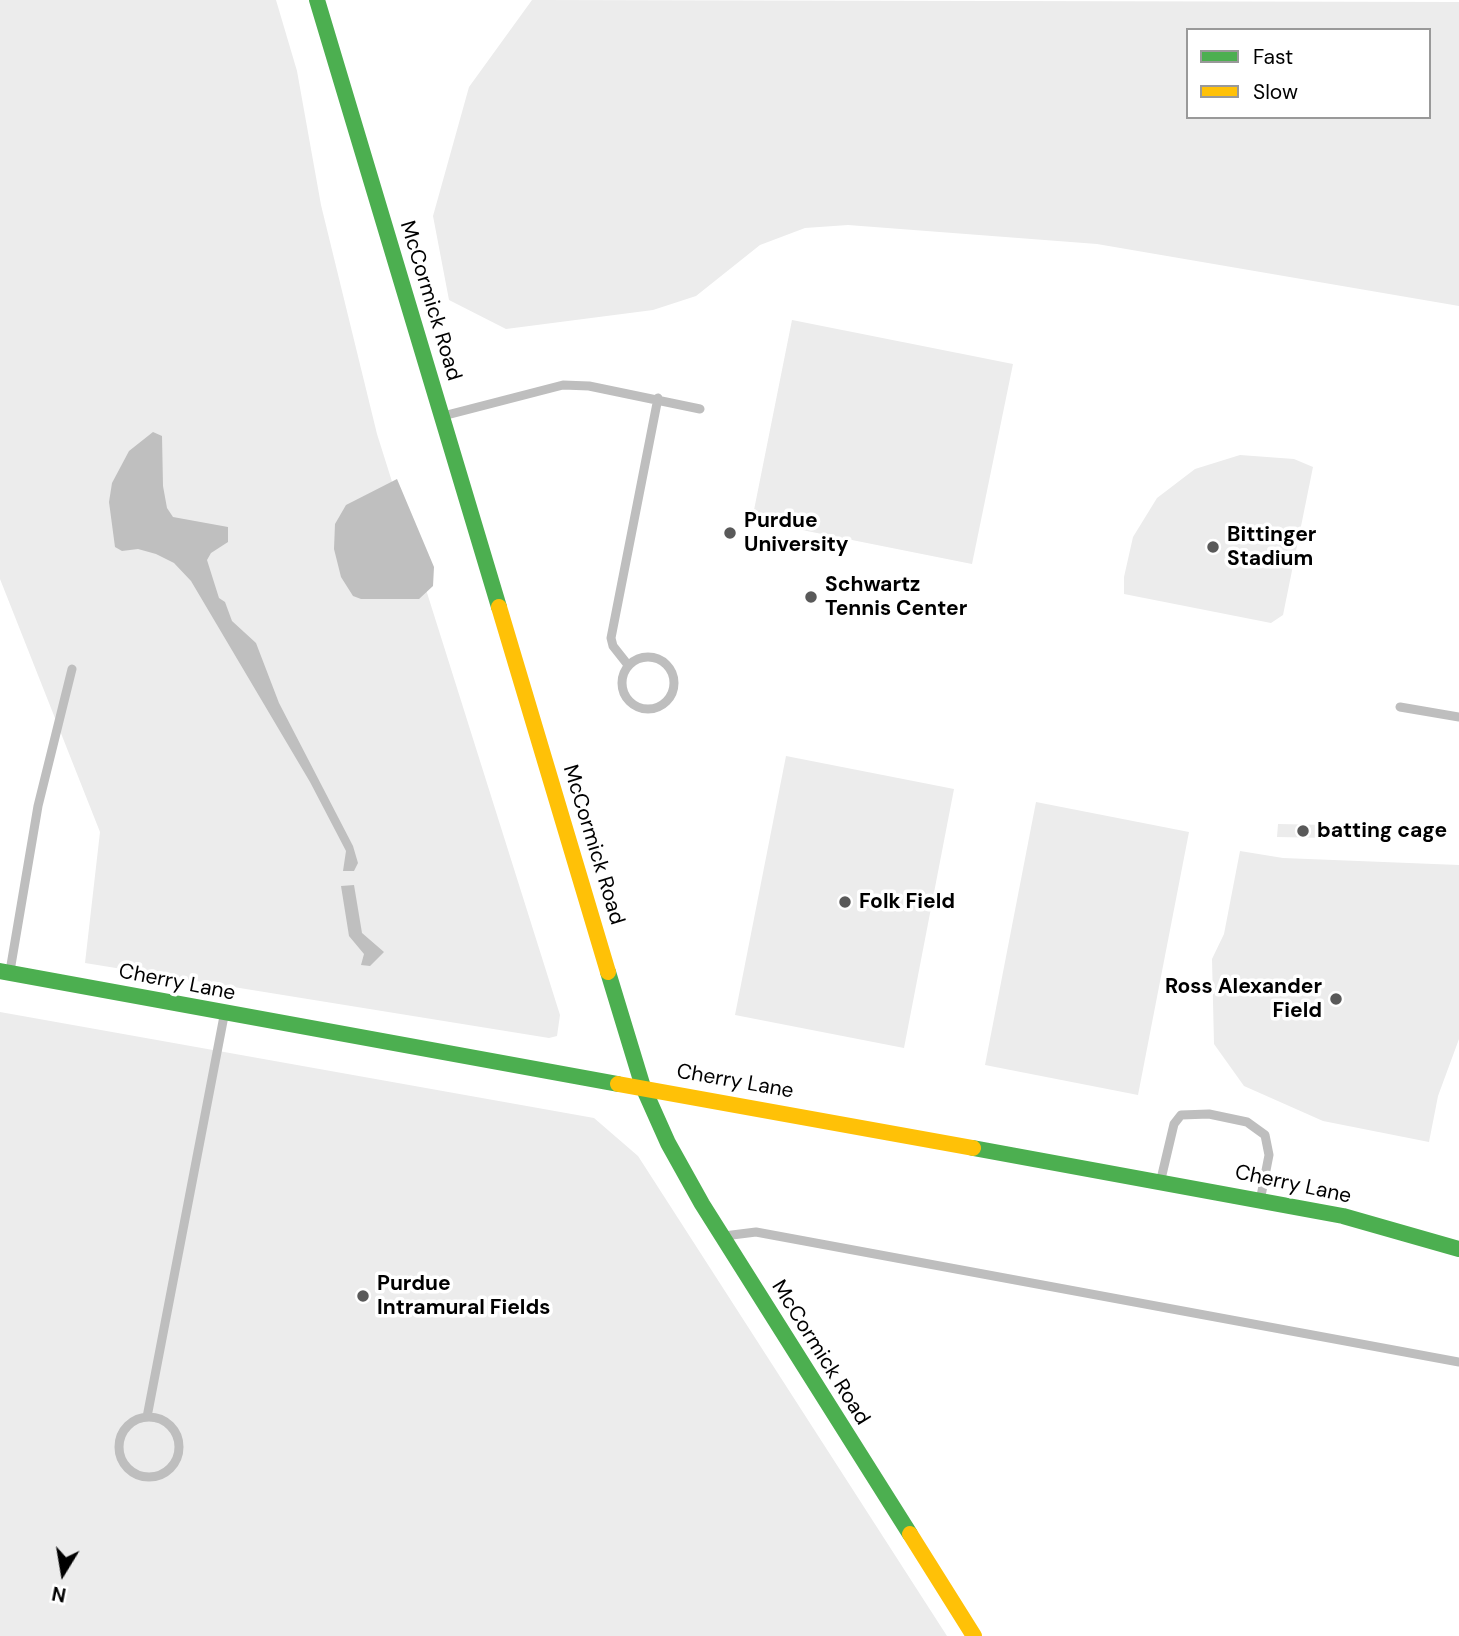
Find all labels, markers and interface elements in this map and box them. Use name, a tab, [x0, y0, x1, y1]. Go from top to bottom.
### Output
legend	[1186, 28, 1431, 119]
text: Fast	[1253, 43, 1293, 71]
text: Slow	[1253, 78, 1298, 106]
street label: McCormick Road	[394, 218, 466, 384]
place label: Purdue University	[744, 508, 848, 558]
place label: Bittinger Stadium	[1227, 522, 1316, 572]
marker: Purdue University	[722, 525, 738, 541]
marker: Bittinger Stadium	[1205, 539, 1221, 555]
place label: Schwartz Tennis Center	[825, 572, 967, 622]
marker: Schwartz Tennis Center	[803, 589, 819, 605]
street label: McCormick Road	[557, 762, 629, 928]
place label: batting cage	[1317, 818, 1447, 844]
marker: batting cage	[1295, 823, 1311, 839]
place label: Folk Field	[859, 889, 955, 915]
marker: Folk Field	[837, 894, 853, 910]
street label: Cherry Lane	[117, 959, 237, 1007]
place label: Ross Alexander Field	[1165, 974, 1322, 1024]
marker: Ross Alexander Field	[1328, 991, 1344, 1007]
street label: Cherry Lane	[675, 1059, 795, 1105]
street label: Cherry Lane	[1233, 1160, 1353, 1210]
place label: Purdue Intramural Fields	[377, 1271, 550, 1321]
street label: McCormick Road	[765, 1276, 875, 1430]
marker: Purdue Intramural Fields	[355, 1288, 371, 1304]
north arrow	[28, 1538, 98, 1608]
text: N	[50, 1581, 68, 1608]

